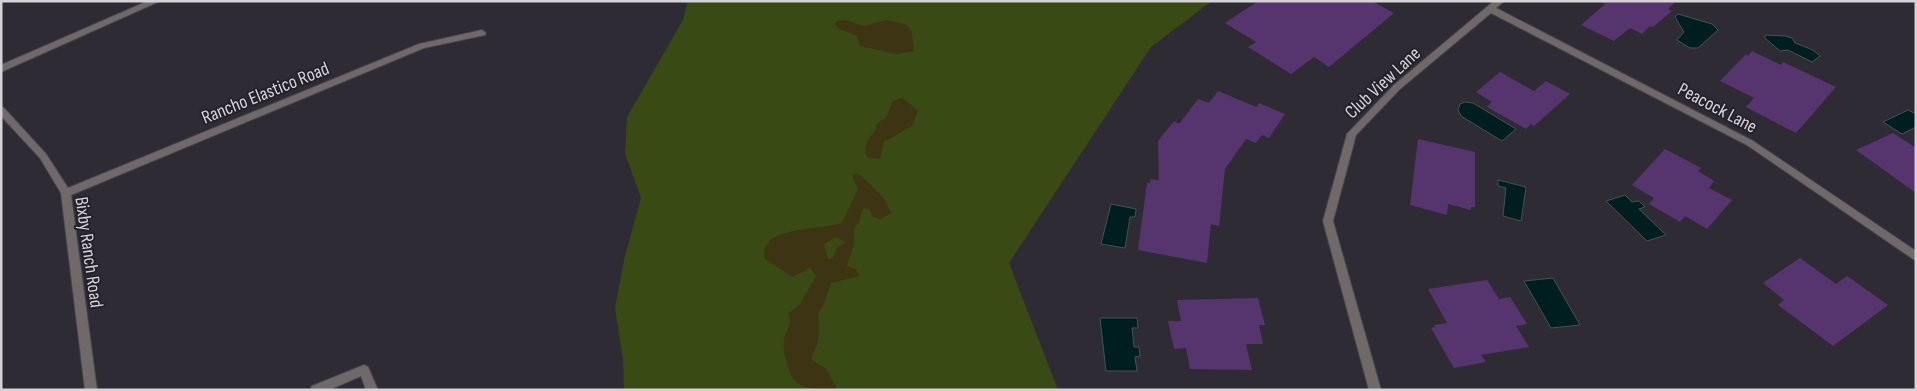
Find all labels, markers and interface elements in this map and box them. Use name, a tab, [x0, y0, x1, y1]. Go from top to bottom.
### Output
street label: Club View Lane	[1340, 42, 1426, 124]
street label: Rancho Elastico Road	[198, 57, 333, 129]
street label: Peacock Lane	[1674, 78, 1761, 139]
street label: Bixby Ranch Road	[69, 195, 108, 309]

